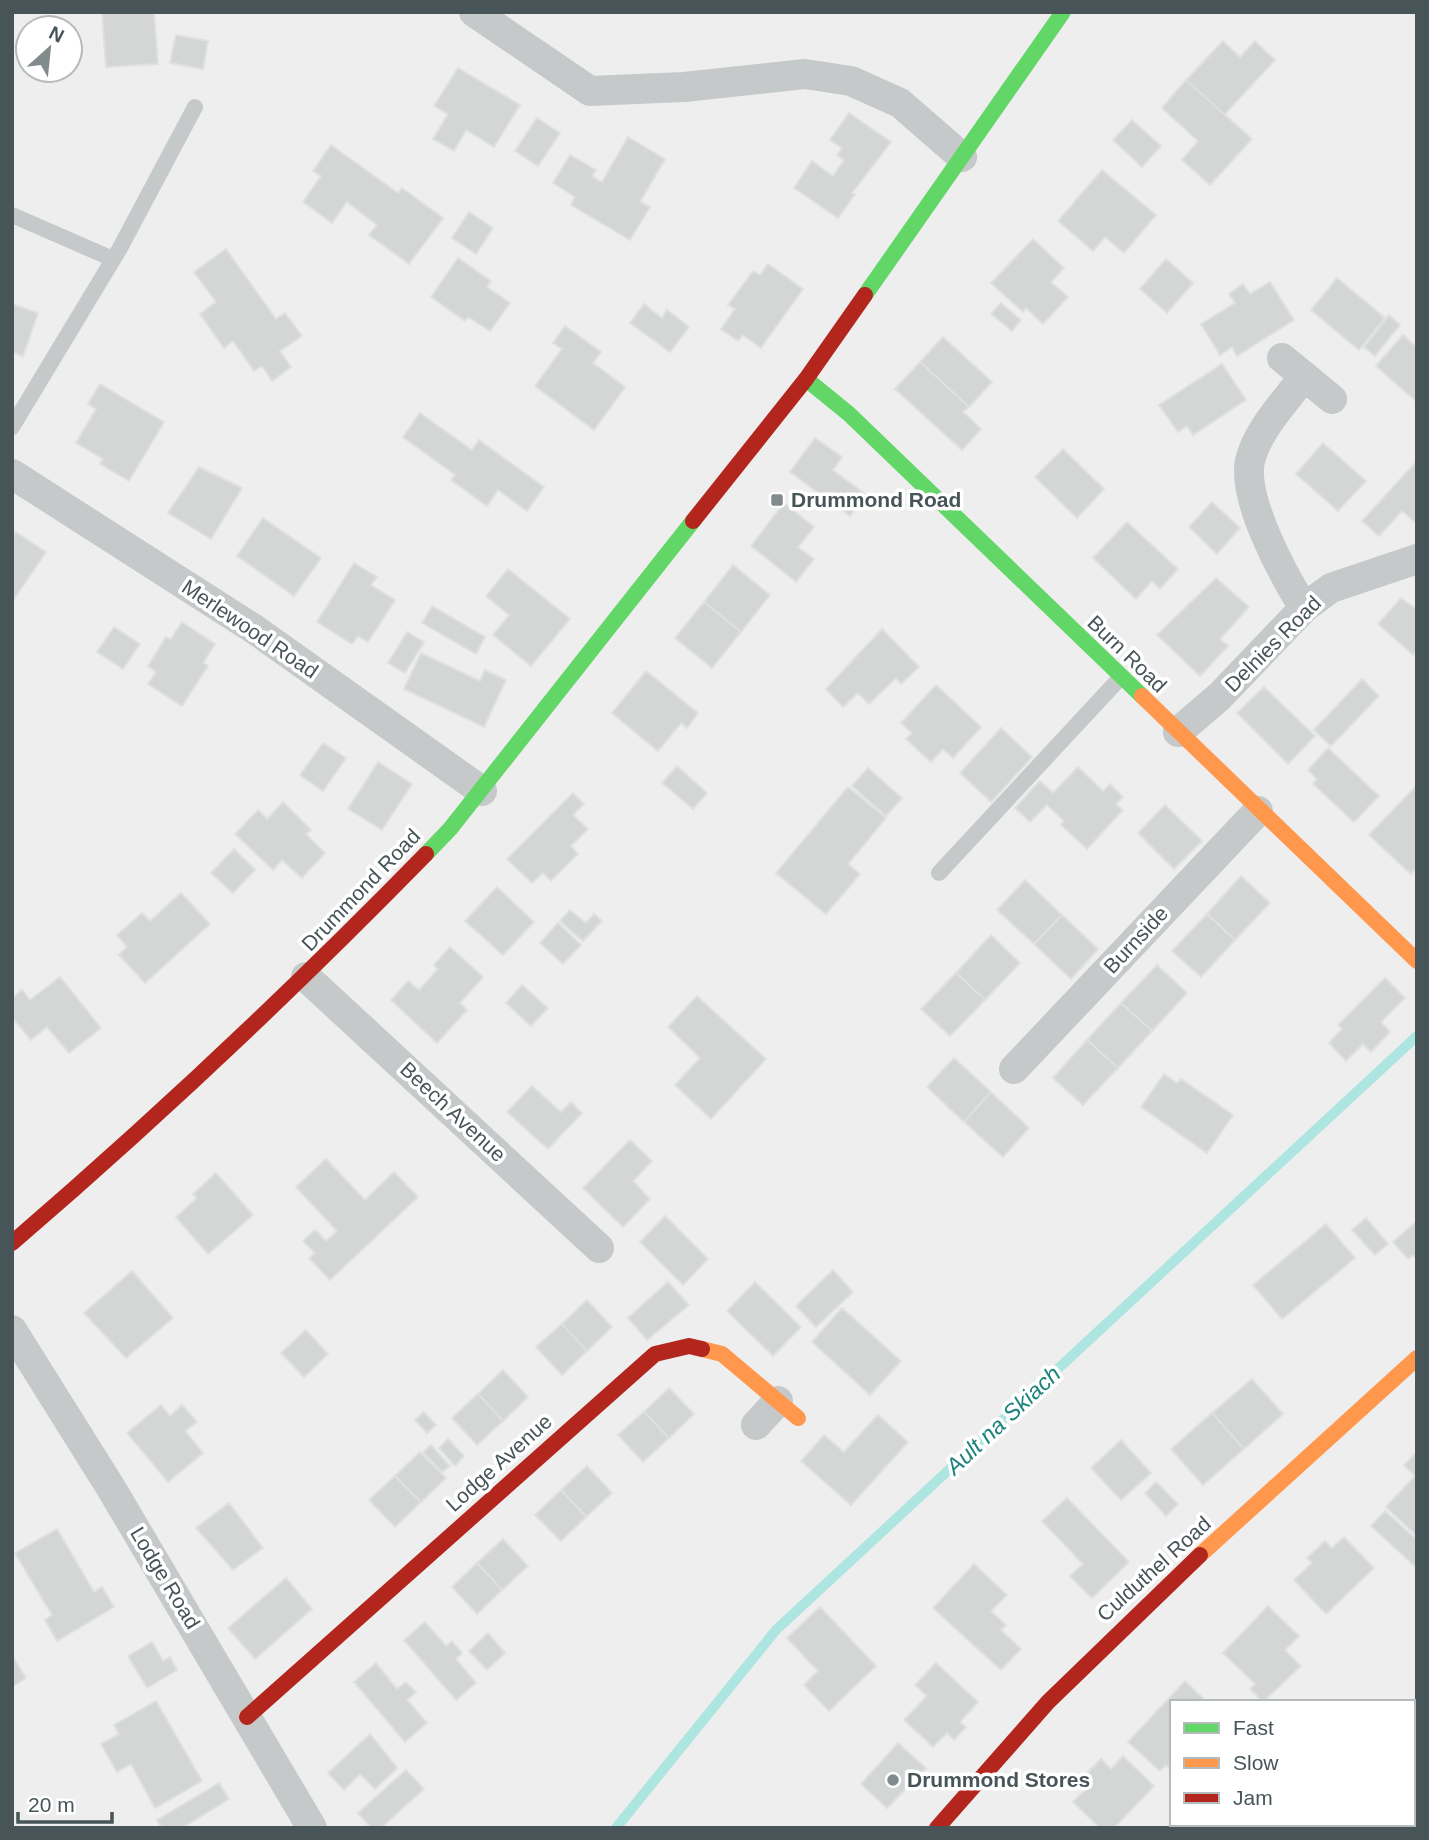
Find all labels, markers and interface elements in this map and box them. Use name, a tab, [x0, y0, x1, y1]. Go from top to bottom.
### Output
north arrow	[14, 14, 84, 84]
text: N	[46, 22, 67, 47]
place label: Drummond Road	[791, 488, 961, 511]
marker: Drummond Road	[769, 492, 785, 508]
street label: Merlewood Road	[178, 575, 323, 683]
street label: Delnies Road	[1220, 591, 1325, 696]
street label: Burn Road	[1083, 610, 1171, 697]
street label: Drummond Road	[297, 824, 424, 955]
street label: Burnside	[1099, 902, 1172, 978]
street label: Beech Avenue	[396, 1057, 511, 1166]
water label: Ault na Skiach	[939, 1360, 1066, 1481]
street label: Lodge Avenue	[441, 1409, 556, 1516]
street label: Culduthel Road	[1092, 1512, 1215, 1626]
street label: Lodge Road	[126, 1523, 205, 1633]
legend	[1170, 1700, 1415, 1826]
text: Fast	[1233, 1716, 1274, 1739]
text: Slow	[1233, 1751, 1279, 1774]
place label: Drummond Stores	[907, 1768, 1090, 1791]
marker: Drummond Stores	[885, 1772, 901, 1788]
scale bar	[18, 1780, 112, 1824]
text: Jam	[1233, 1786, 1273, 1809]
text: 20 m	[28, 1793, 75, 1816]

